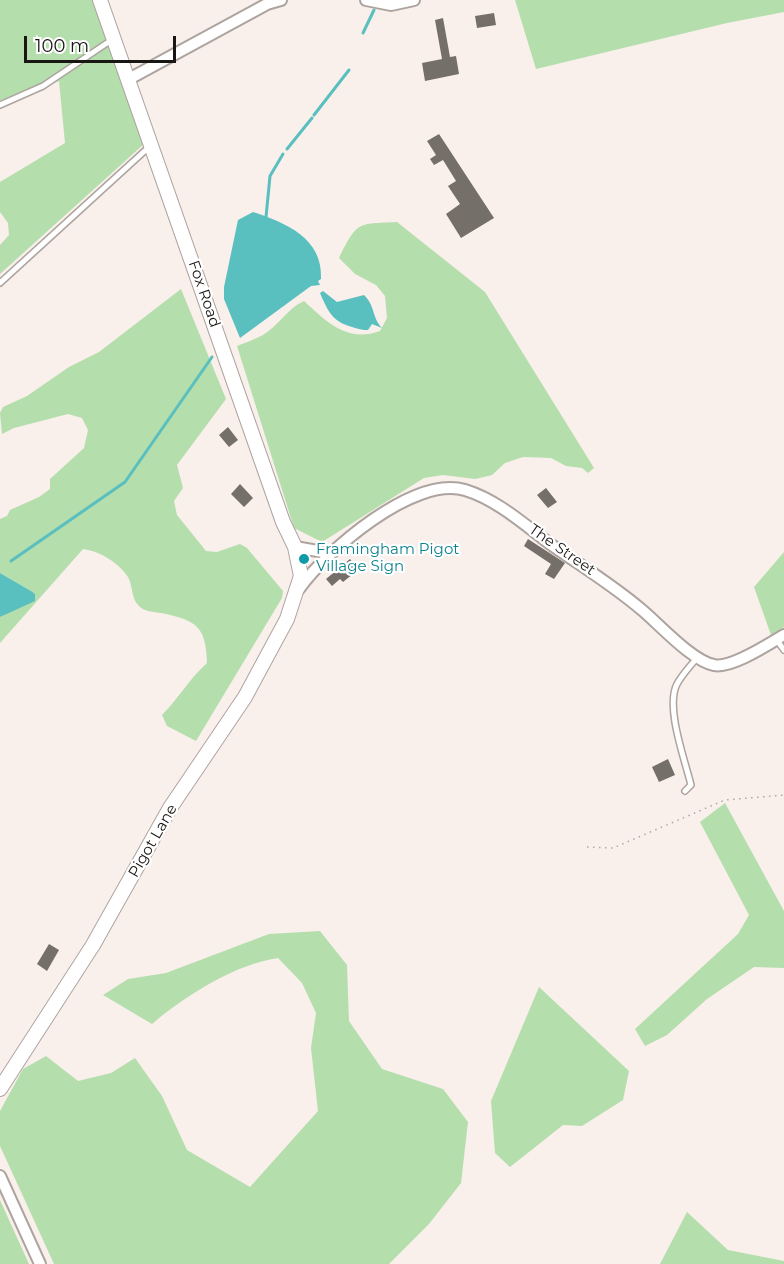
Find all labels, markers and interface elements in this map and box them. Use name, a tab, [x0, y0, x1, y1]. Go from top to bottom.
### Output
scale bar	[27, 24, 178, 62]
text: 100 m	[35, 35, 89, 57]
street label: Fox Road	[184, 258, 224, 330]
street label: The Street	[525, 521, 599, 579]
place label: Framingham Pigot Village Sign	[316, 541, 459, 576]
marker: Framingham Pigot Village Sign	[297, 552, 311, 566]
street label: Pigot Lane	[125, 801, 181, 881]

